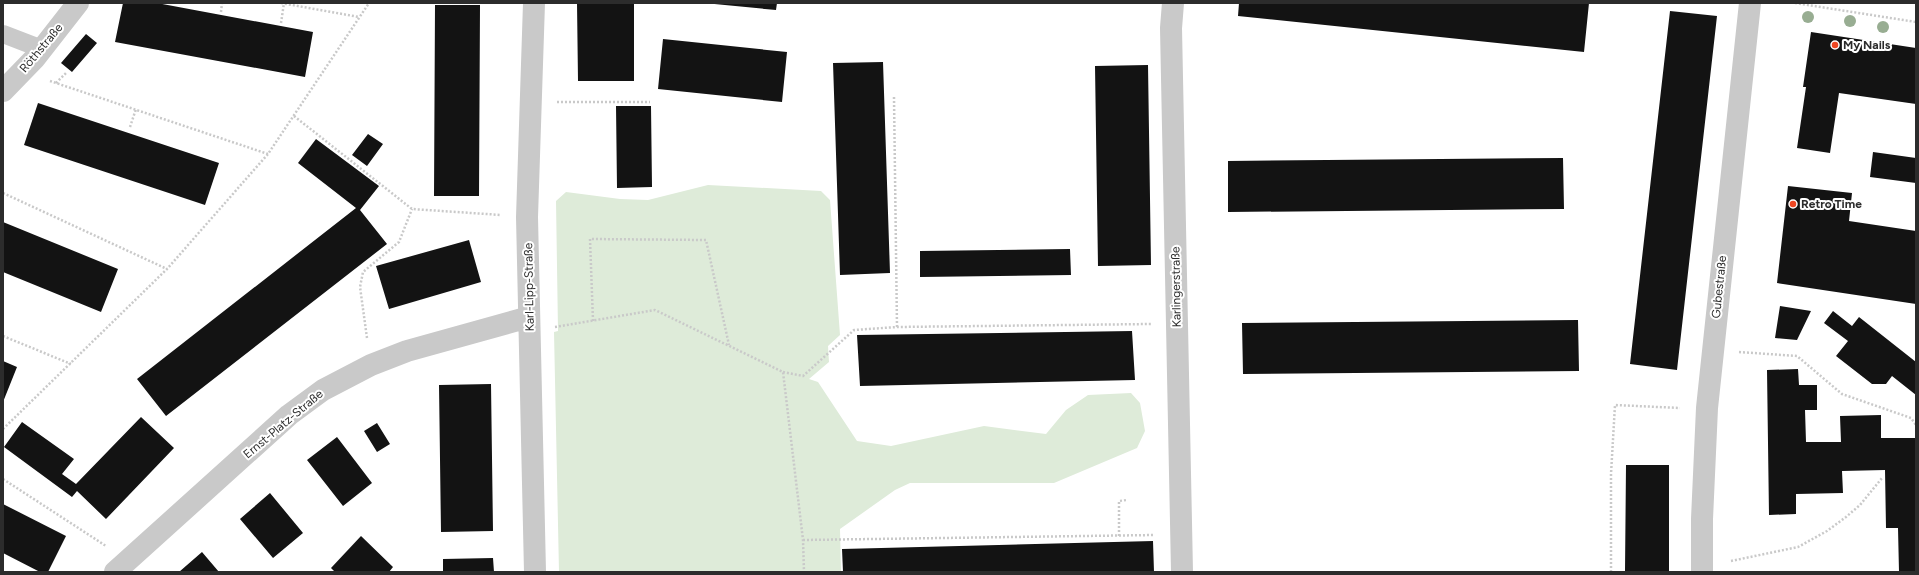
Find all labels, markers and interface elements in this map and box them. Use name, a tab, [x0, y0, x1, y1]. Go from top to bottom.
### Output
street label: Röthstraße	[17, 20, 66, 75]
place label: My Nails	[1843, 38, 1891, 52]
marker: My Nails	[1830, 40, 1840, 50]
place label: Retro Time	[1801, 197, 1862, 211]
marker: Retro Time	[1788, 199, 1798, 209]
street label: Karl-Lipp-Straße	[521, 242, 537, 331]
street label: Karlingerstraße	[1168, 246, 1184, 328]
street label: Gubestraße	[1709, 254, 1729, 319]
street label: Ernst-Platz-Straße	[240, 386, 326, 461]

